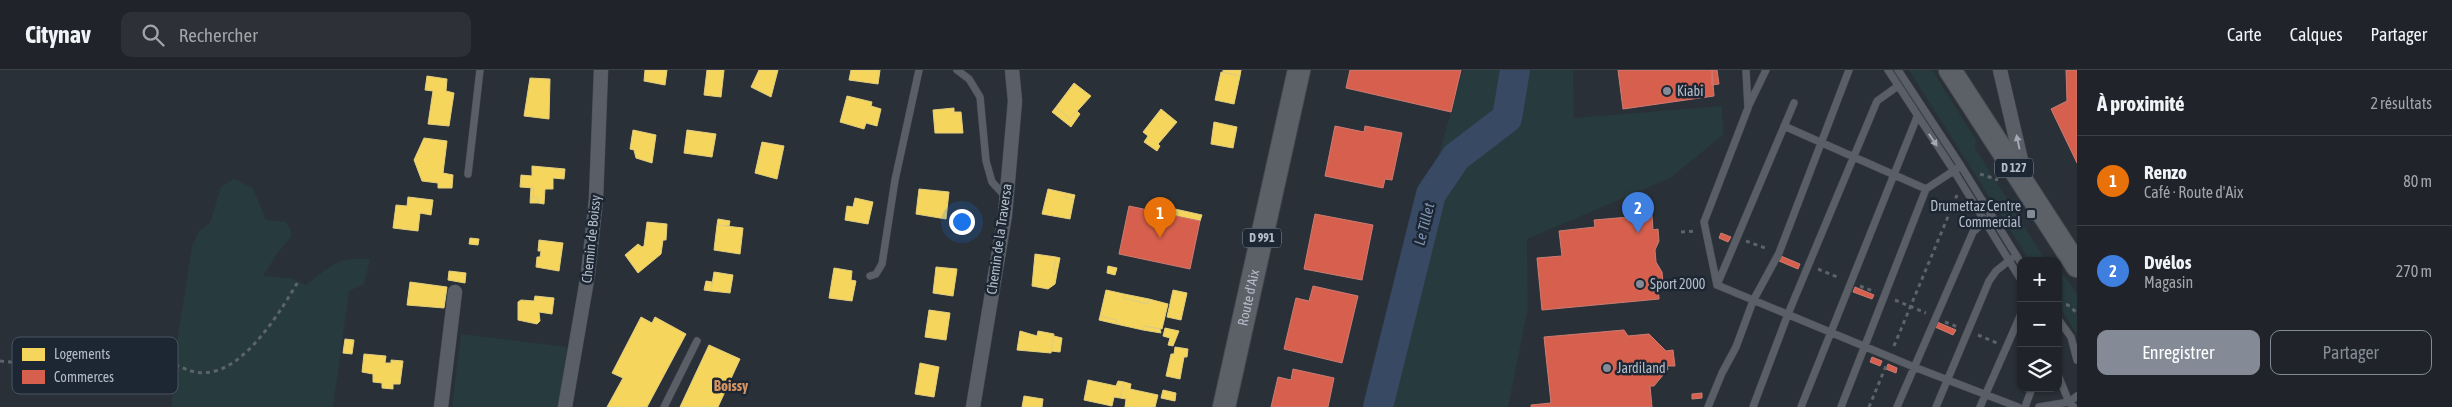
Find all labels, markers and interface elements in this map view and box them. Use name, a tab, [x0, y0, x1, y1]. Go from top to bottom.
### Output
search box	[121, 12, 471, 57]
text: Citynav	[25, 21, 91, 48]
icon: search	[139, 21, 167, 49]
text: Rechercher	[179, 24, 258, 46]
text: Carte	[2227, 24, 2262, 45]
text: Calques	[2290, 24, 2343, 45]
text: Partager	[2371, 24, 2427, 45]
place label: Kiabi	[1677, 83, 1703, 99]
marker: Kiabi	[1661, 85, 1673, 97]
text: À proximité	[2097, 91, 2185, 115]
text: 2 résultats	[2370, 94, 2432, 112]
one-way arrow	[1928, 134, 1938, 147]
one-way arrow	[2014, 135, 2022, 150]
road number: D 127	[1995, 159, 2033, 178]
text: Renzo	[2144, 161, 2187, 183]
text: 1	[2109, 172, 2117, 190]
text: 80 m	[2403, 172, 2432, 190]
street label: Chemin de la Traversa	[983, 183, 1015, 295]
text: Café · Route d'Aix	[2144, 183, 2243, 201]
pin: 2	[1622, 192, 1654, 233]
street label: Chemin de Boissy	[578, 194, 604, 284]
pin: 1	[1144, 197, 1176, 238]
place label: Drumettaz Centre Commercial	[1930, 198, 2021, 230]
water label: Le Tillet	[1411, 200, 1438, 247]
marker: Drumettaz Centre Commercial	[2025, 208, 2037, 220]
your location	[949, 209, 975, 235]
road number: D 991	[1243, 228, 1281, 248]
text: Dvélos	[2144, 251, 2191, 273]
map controls	[2017, 257, 2062, 392]
button: +	[2017, 257, 2062, 302]
text: 2	[2109, 262, 2117, 280]
text: 270 m	[2396, 262, 2432, 280]
street label: Route d'Aix	[1234, 268, 1262, 327]
text: Magasin	[2144, 273, 2193, 291]
place label: Sport 2000	[1650, 276, 1706, 292]
marker: Sport 2000	[1634, 278, 1646, 290]
button: −	[2017, 302, 2062, 347]
button: Enregistrer	[2097, 330, 2260, 375]
button: Partager	[2270, 330, 2432, 375]
legend	[12, 337, 178, 394]
text: Logements	[54, 346, 110, 362]
button: layers	[2017, 347, 2062, 392]
place label: Jardiland	[1617, 360, 1666, 376]
marker: Jardiland	[1601, 362, 1613, 374]
text: Commerces	[54, 369, 114, 385]
district label: Boissy	[714, 377, 749, 394]

